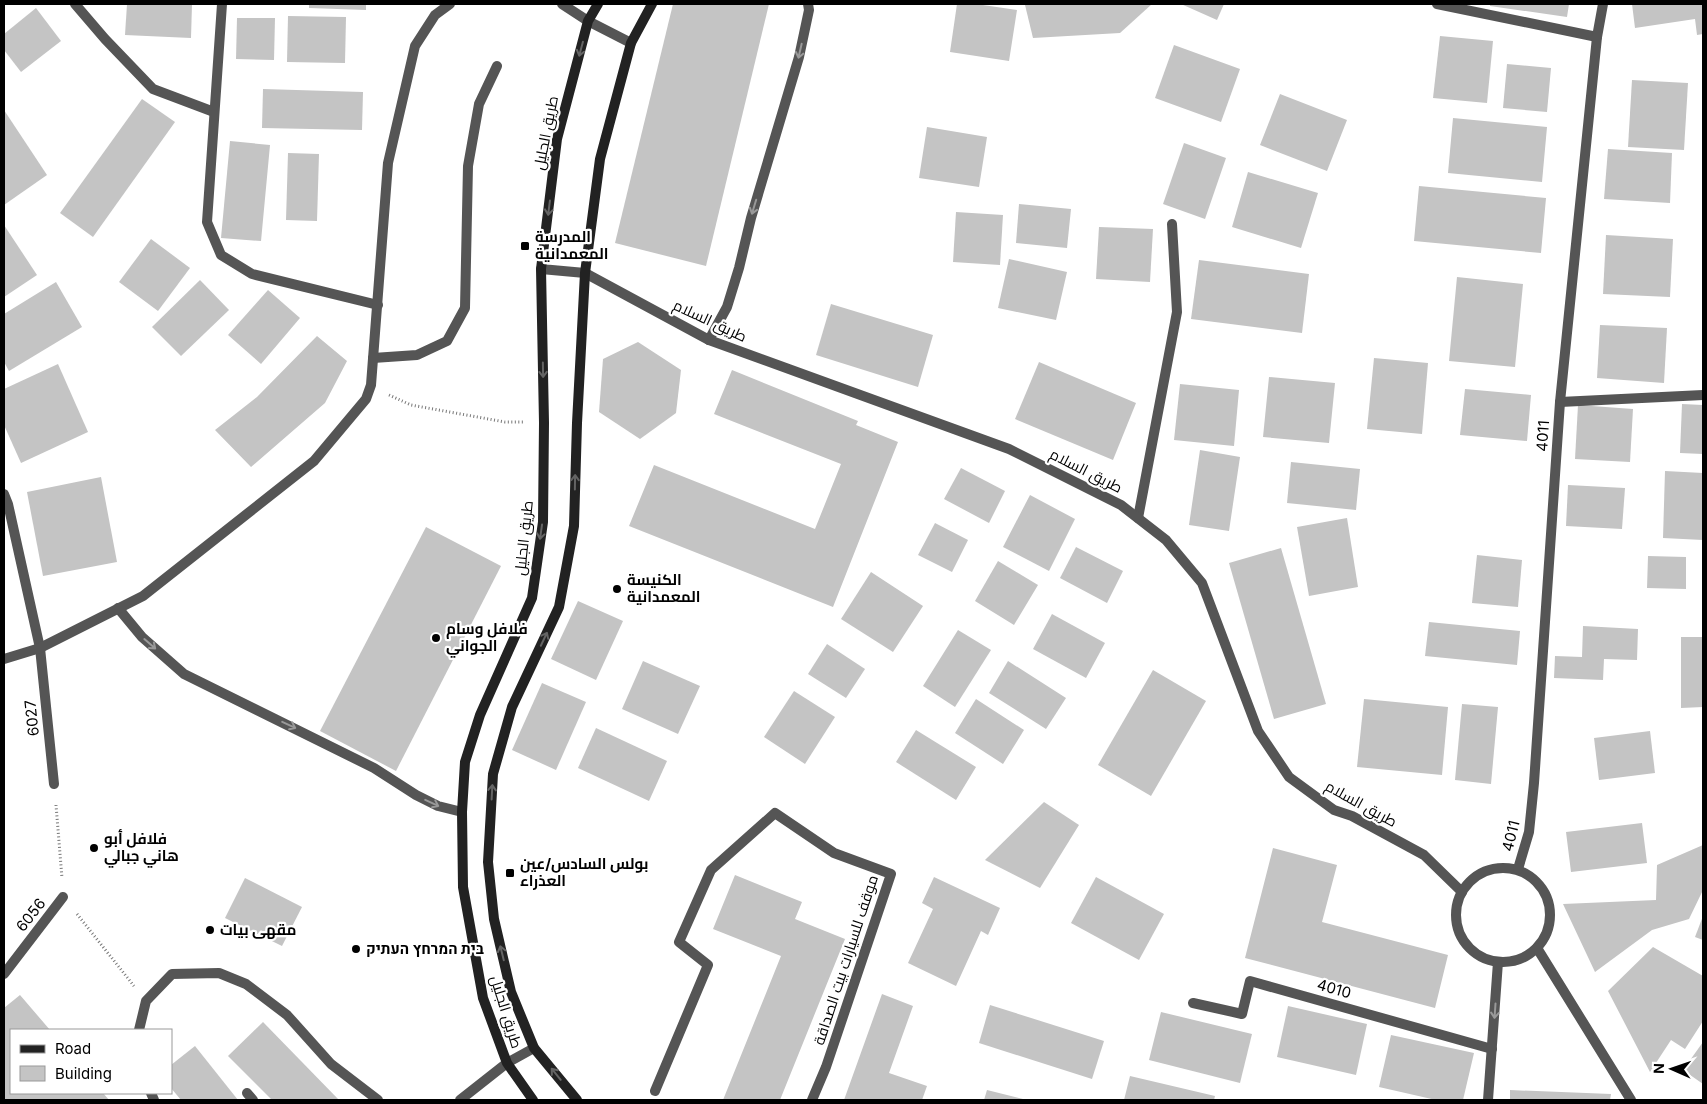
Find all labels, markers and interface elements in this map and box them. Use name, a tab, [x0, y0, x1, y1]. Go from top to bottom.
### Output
one-way arrow	[575, 40, 585, 56]
one-way arrow	[795, 43, 804, 59]
street label: طريق الجليل	[529, 94, 563, 172]
one-way arrow	[544, 199, 554, 215]
one-way arrow	[749, 199, 759, 215]
place label: المدرسة المعمدانية	[535, 227, 609, 263]
marker: المدرسة المعمدانية	[519, 240, 531, 252]
street label: طريق السلام	[670, 295, 750, 347]
one-way arrow	[538, 361, 548, 377]
street label: 4011	[1532, 420, 1553, 452]
street label: طريق السلام	[1046, 444, 1126, 498]
one-way arrow	[571, 474, 580, 490]
street label: طريق الجليل	[510, 500, 538, 576]
one-way arrow	[536, 524, 546, 540]
place label: الكنيسة المعمدانية	[627, 570, 701, 606]
marker: الكنيسة المعمدانية	[611, 583, 623, 595]
place label: فلافل وسام الجواني	[446, 619, 528, 658]
marker: فلافل وسام الجواني	[430, 632, 442, 644]
one-way arrow	[540, 632, 549, 647]
one-way arrow	[143, 638, 156, 649]
street label: 6027	[20, 699, 43, 737]
one-way arrow	[281, 721, 296, 731]
street label: طريق السلام	[1322, 776, 1400, 832]
one-way arrow	[487, 784, 496, 800]
one-way arrow	[424, 798, 439, 808]
street label: 4011	[1498, 818, 1524, 853]
place label: فلافل أبو هاني جبالي	[104, 829, 179, 868]
marker: فلافل أبو هاني جبالي	[88, 842, 100, 854]
place label: بولس السادس/عين العذراء	[520, 854, 648, 890]
marker: بولس السادس/عين العذراء	[504, 867, 516, 879]
street label: موقف للسيارات بيت الصداقة	[809, 872, 882, 1047]
street label: 6056	[12, 894, 50, 935]
place label: مقهى بيات	[220, 920, 296, 939]
marker: مقهى بيات	[204, 924, 216, 936]
place label: בית המרחץ העתיק	[366, 939, 484, 958]
marker: בית המרחץ העתיק	[350, 943, 362, 955]
one-way arrow	[497, 945, 506, 961]
street label: طريق الجليل	[485, 973, 527, 1051]
street label: 4010	[1315, 975, 1353, 1002]
one-way arrow	[1490, 1002, 1499, 1018]
legend	[10, 1029, 172, 1094]
text: Road	[55, 1039, 91, 1058]
north arrow	[1647, 1044, 1697, 1094]
text: N	[1650, 1063, 1667, 1074]
text: Building	[55, 1064, 112, 1083]
one-way arrow	[550, 1068, 561, 1081]

